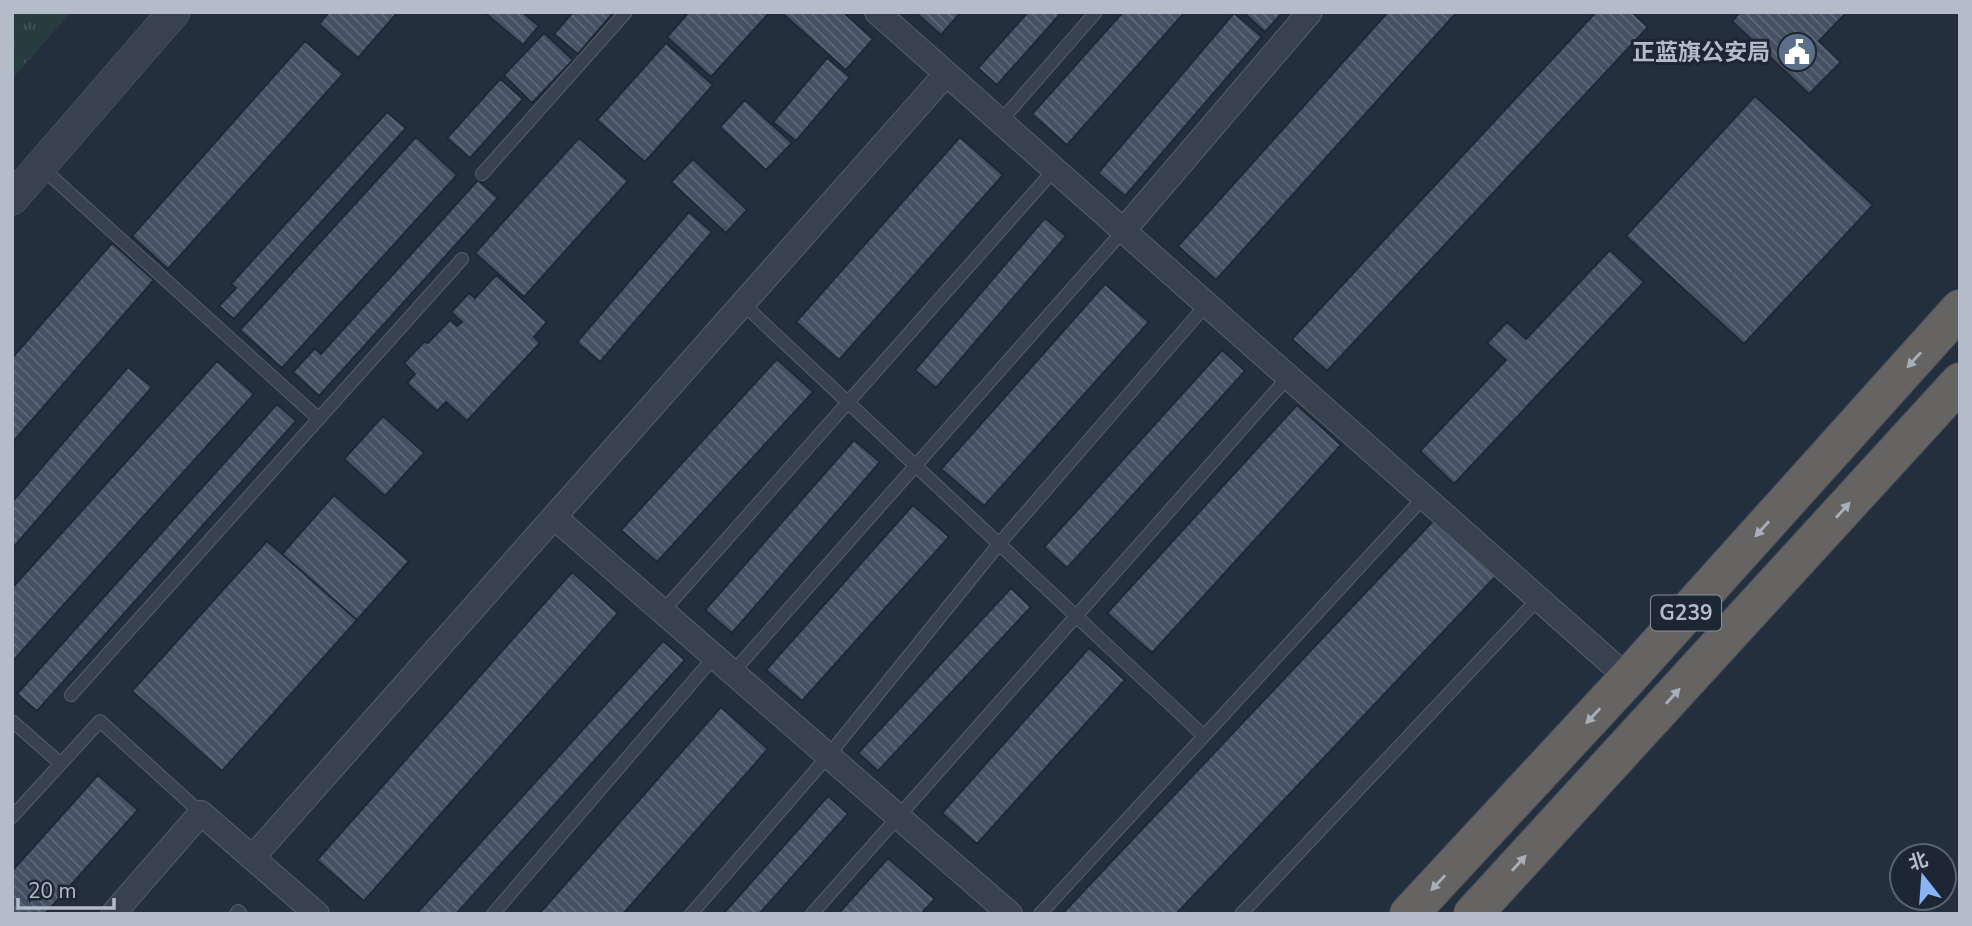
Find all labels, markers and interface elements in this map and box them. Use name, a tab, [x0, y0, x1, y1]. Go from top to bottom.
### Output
public building icon: 正蓝旗公安局	[1776, 31, 1818, 73]
place label: 正蓝旗公安局	[1632, 37, 1770, 68]
one-way arrow	[1906, 351, 1922, 369]
one-way arrow	[1834, 502, 1850, 519]
one-way arrow	[1754, 520, 1770, 538]
road number: G239	[1651, 596, 1721, 630]
one-way arrow	[1664, 688, 1680, 705]
one-way arrow	[1585, 707, 1601, 724]
north arrow	[1888, 842, 1958, 912]
text: 北	[1905, 846, 1931, 877]
one-way arrow	[1511, 854, 1527, 872]
scale bar	[18, 866, 114, 910]
one-way arrow	[1430, 874, 1446, 892]
text: 20 m	[28, 877, 77, 905]

